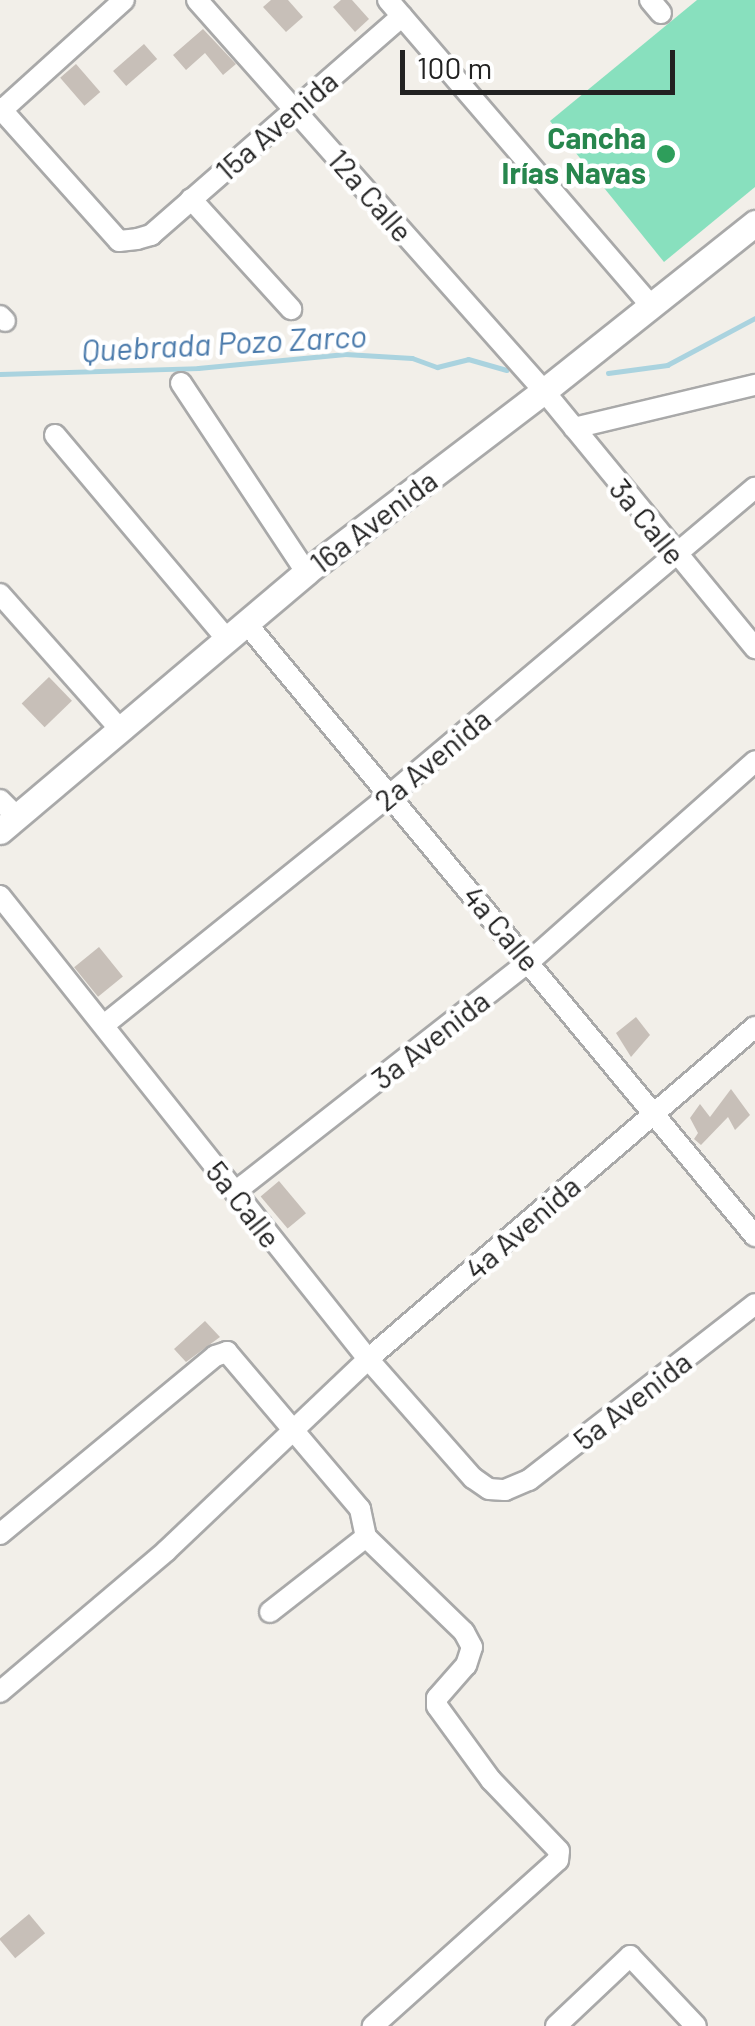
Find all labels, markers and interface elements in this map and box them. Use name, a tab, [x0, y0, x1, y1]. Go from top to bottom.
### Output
scale bar	[405, 30, 680, 92]
text: 100 m	[417, 49, 492, 85]
street label: 15a Avenida	[208, 62, 344, 188]
place label: Cancha Irías Navas	[502, 119, 646, 190]
street label: 12a Calle	[321, 141, 421, 249]
marker: Cancha Irías Navas	[655, 143, 677, 165]
water label: Quebrada Pozo Zarco	[80, 315, 368, 369]
street label: 16a Avenida	[302, 462, 444, 580]
street label: 3a Calle	[603, 471, 693, 571]
street label: 2a Avenida	[367, 700, 497, 818]
street label: 4a Calle	[456, 878, 548, 978]
street label: 3a Avenida	[364, 982, 496, 1096]
street label: 5a Calle	[199, 1154, 289, 1254]
street label: 4a Avenida	[457, 1167, 587, 1287]
street label: 5a Avenida	[566, 1343, 698, 1457]

